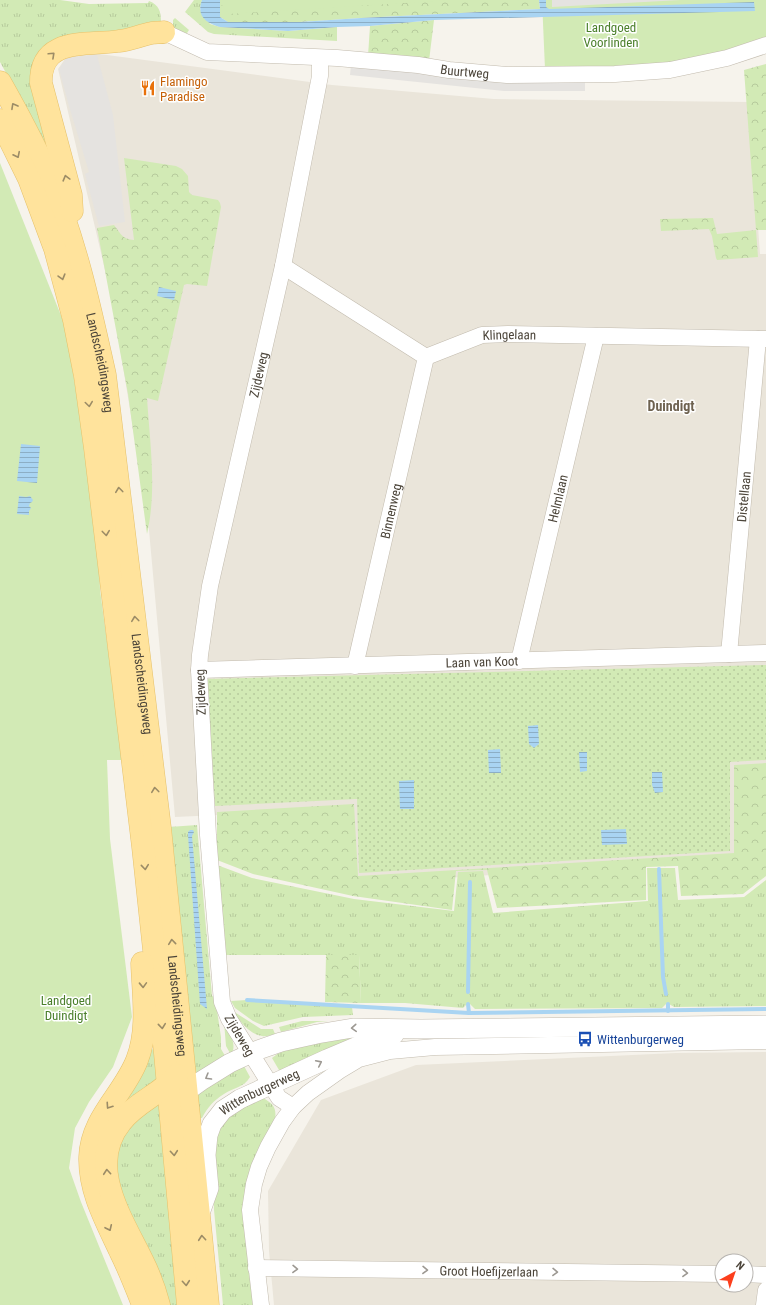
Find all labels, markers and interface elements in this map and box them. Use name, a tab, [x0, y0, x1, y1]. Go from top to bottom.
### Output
park label: Landgoed Voorlinden	[583, 20, 639, 50]
one-way arrow	[47, 52, 55, 60]
street label: Buurtweg	[439, 62, 490, 81]
place label: Flamingo Paradise	[160, 74, 207, 104]
restaurant icon: Flamingo Paradise	[139, 79, 157, 97]
one-way arrow	[11, 103, 18, 110]
one-way arrow	[12, 151, 20, 159]
one-way arrow	[62, 175, 71, 182]
one-way arrow	[57, 273, 66, 280]
street label: Landscheidingsweg	[83, 311, 117, 414]
street label: Klingelaan	[482, 327, 536, 343]
street label: Zijdeweg	[246, 350, 271, 399]
district label: Duindigt	[647, 398, 695, 414]
one-way arrow	[84, 401, 93, 407]
street label: Distellaan	[734, 471, 754, 523]
street label: Helmlaan	[545, 473, 571, 524]
street label: Binnenweg	[378, 482, 405, 540]
one-way arrow	[115, 487, 124, 493]
one-way arrow	[101, 530, 110, 536]
one-way arrow	[131, 616, 140, 622]
street label: Landscheidingsweg	[128, 633, 156, 735]
street label: Laan van Koot	[445, 653, 519, 671]
street label: Zijdeweg	[192, 669, 209, 715]
one-way arrow	[151, 787, 160, 793]
one-way arrow	[140, 864, 149, 870]
one-way arrow	[167, 938, 176, 945]
street label: Landscheidingsweg	[165, 955, 190, 1057]
one-way arrow	[139, 982, 147, 988]
park label: Landgoed Duindigt	[41, 993, 91, 1023]
street label: Zijdeweg	[222, 1011, 258, 1059]
one-way arrow	[157, 1023, 166, 1029]
one-way arrow	[351, 1024, 357, 1033]
bus stop icon: Wittenburgerweg	[576, 1030, 594, 1048]
place label: Wittenburgerweg	[597, 1032, 684, 1047]
one-way arrow	[315, 1060, 322, 1068]
street label: Wittenburgerweg	[217, 1066, 301, 1118]
one-way arrow	[205, 1072, 212, 1079]
one-way arrow	[107, 1101, 114, 1108]
one-way arrow	[170, 1150, 179, 1156]
one-way arrow	[102, 1169, 111, 1175]
one-way arrow	[104, 1223, 112, 1231]
one-way arrow	[198, 1235, 207, 1241]
north arrow	[714, 1253, 754, 1293]
text: N	[733, 1259, 747, 1273]
street label: Groot Hoefijzerlaan	[439, 1263, 538, 1280]
one-way arrow	[292, 1264, 298, 1273]
one-way arrow	[422, 1266, 428, 1274]
one-way arrow	[552, 1268, 558, 1276]
one-way arrow	[682, 1269, 688, 1278]
one-way arrow	[182, 1280, 191, 1286]

